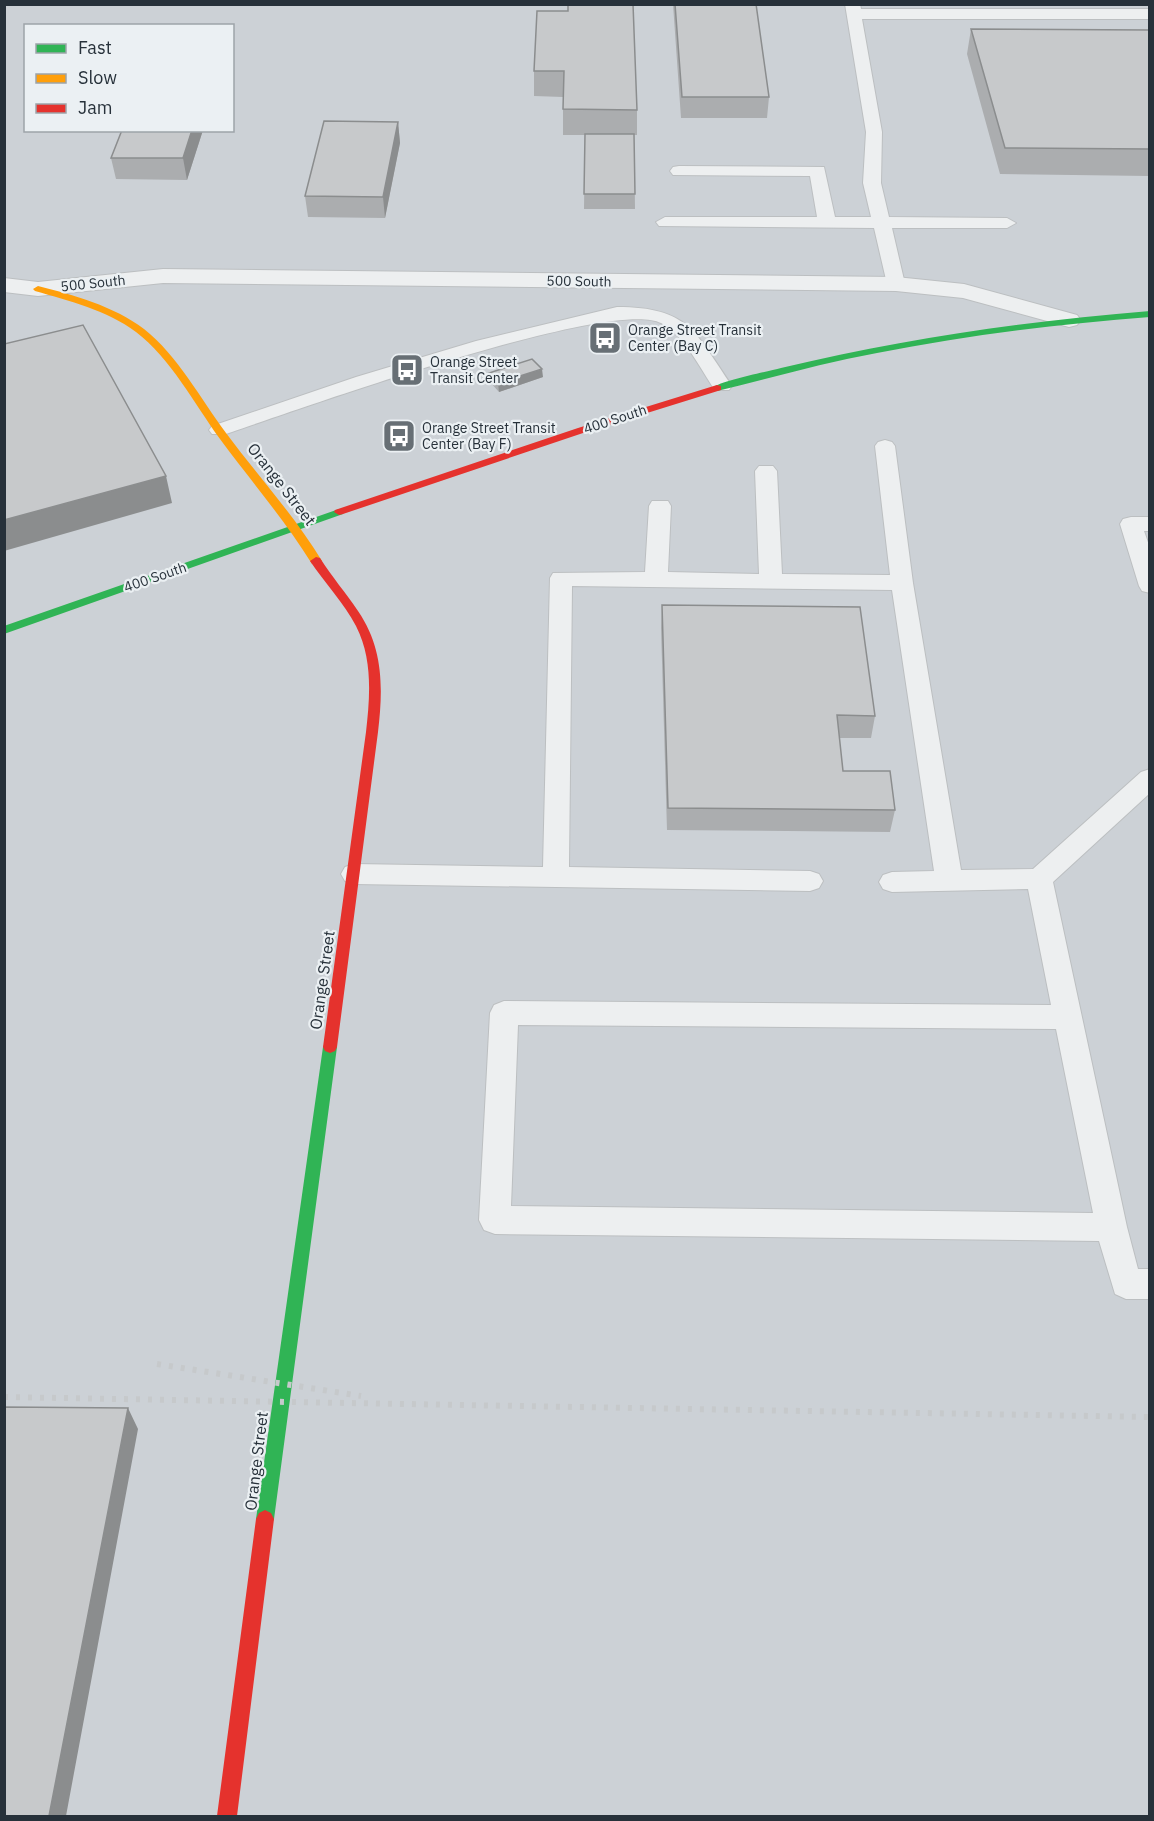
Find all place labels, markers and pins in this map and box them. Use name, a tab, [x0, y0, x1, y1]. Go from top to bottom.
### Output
bus stop icon: Orange Street Transit Center (Bay C)	[587, 320, 623, 356]
place label: Orange Street Transit Center (Bay C)	[628, 321, 762, 355]
bus stop icon: Orange Street Transit Center	[389, 352, 425, 388]
place label: Orange Street Transit Center	[430, 353, 518, 387]
bus stop icon: Orange Street Transit Center (Bay F)	[381, 418, 417, 454]
place label: Orange Street Transit Center (Bay F)	[422, 419, 556, 453]

